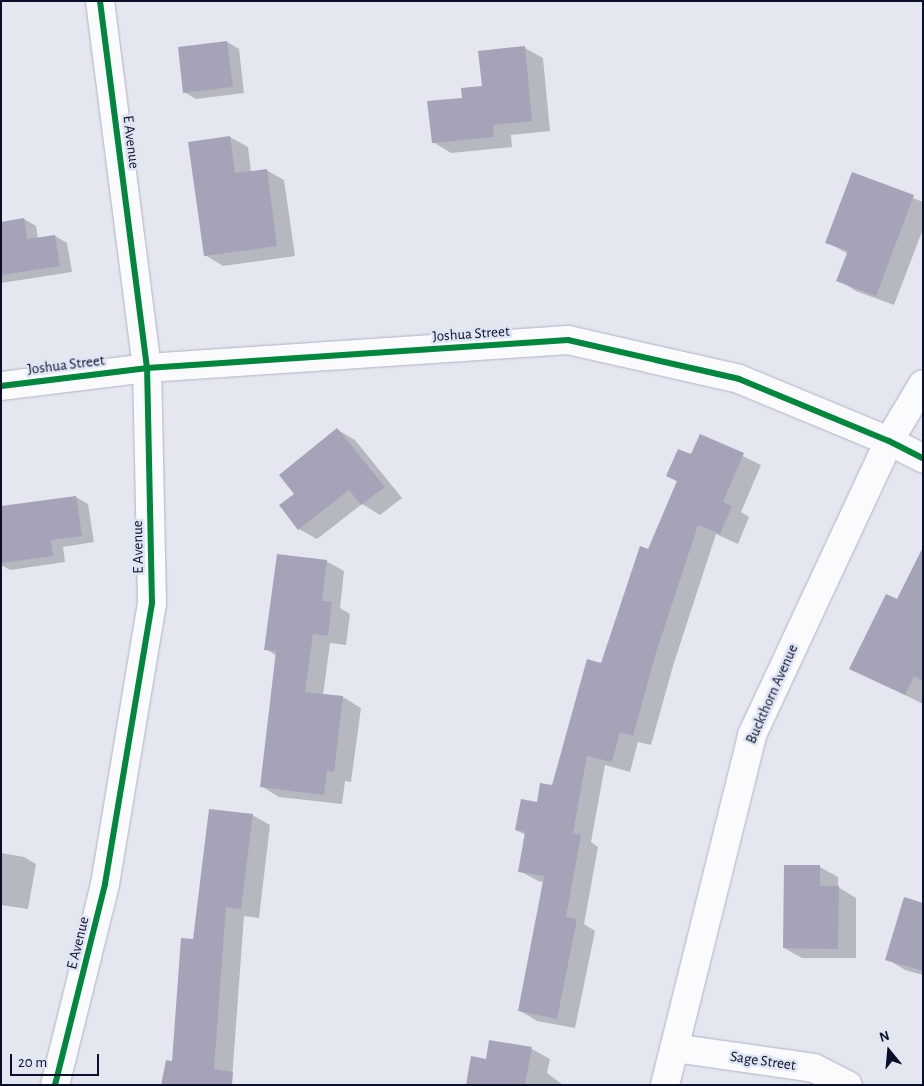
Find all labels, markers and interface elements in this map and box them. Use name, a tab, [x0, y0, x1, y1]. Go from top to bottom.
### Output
street label: E Avenue	[119, 114, 143, 170]
street label: Joshua Street	[432, 322, 510, 346]
street label: Joshua Street	[26, 351, 106, 379]
street label: E Avenue	[129, 520, 147, 574]
street label: Buckthorn Avenue	[742, 642, 802, 746]
street label: E Avenue	[63, 915, 93, 971]
north arrow	[864, 1026, 914, 1076]
text: N	[878, 1029, 891, 1045]
scale bar	[12, 1044, 101, 1076]
street label: Sage Street	[729, 1048, 797, 1074]
text: 20 m	[18, 1055, 47, 1070]

